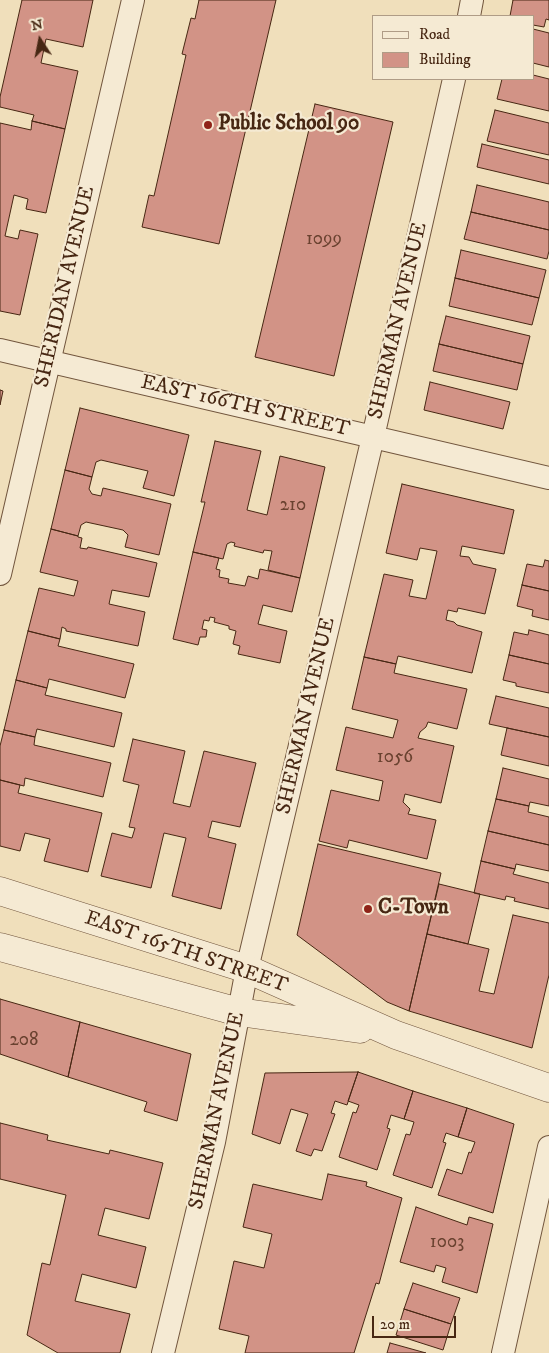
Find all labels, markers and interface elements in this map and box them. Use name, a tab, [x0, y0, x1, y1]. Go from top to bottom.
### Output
north arrow	[15, 15, 65, 65]
text: N	[30, 15, 44, 35]
legend	[372, 15, 534, 80]
text: Road	[419, 25, 450, 44]
text: Building	[419, 50, 471, 69]
place label: Public School 90	[218, 112, 359, 138]
marker: Public School 90	[202, 119, 214, 131]
street label: SHERIDAN AVENUE	[31, 184, 101, 390]
street label: SHERMAN AVENUE	[364, 220, 434, 422]
house number: 1099	[306, 229, 342, 251]
street label: EAST 166TH STREET	[138, 371, 352, 443]
house number: 210	[280, 495, 306, 517]
street label: SHERMAN AVENUE	[272, 615, 342, 817]
house number: 1056	[377, 747, 413, 769]
place label: C-Town	[378, 896, 449, 922]
marker: C-Town	[362, 903, 374, 915]
street label: EAST 165TH STREET	[81, 906, 291, 1000]
street label: SHERMAN AVENUE	[185, 1010, 251, 1212]
house number: 208	[9, 1030, 39, 1052]
house number: 1003	[430, 1232, 464, 1254]
scale bar	[374, 1306, 458, 1338]
text: 20 m	[380, 1315, 410, 1334]

